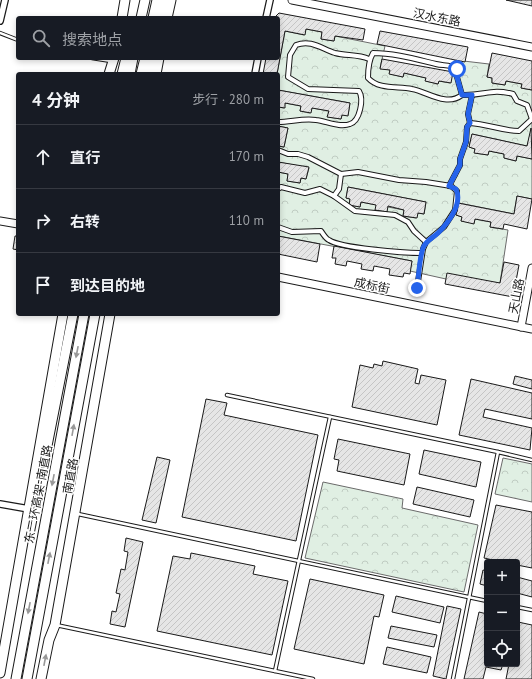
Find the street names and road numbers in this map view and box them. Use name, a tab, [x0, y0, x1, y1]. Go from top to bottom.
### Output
street label: 汉水东路	[412, 5, 462, 29]
street label: 成标街	[353, 274, 391, 296]
street label: 天山路	[505, 277, 527, 315]
street label: 东二环高架-南直路	[21, 443, 55, 545]
street label: 南直路	[59, 457, 81, 495]

